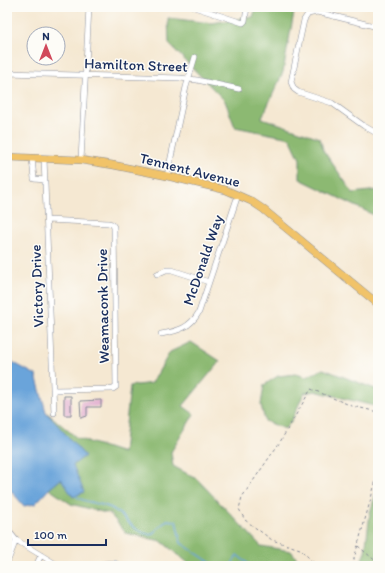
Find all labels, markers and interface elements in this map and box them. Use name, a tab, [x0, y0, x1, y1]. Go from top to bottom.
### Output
north arrow	[26, 26, 66, 66]
text: N	[42, 30, 50, 43]
street label: Hamilton Street	[84, 54, 189, 76]
street label: Tennent Avenue	[138, 149, 242, 191]
street label: McDonald Way	[179, 212, 227, 308]
street label: Victory Drive	[27, 244, 47, 328]
street label: Weamaconk Drive	[93, 248, 113, 364]
scale bar	[28, 521, 106, 547]
text: 100 m	[34, 528, 67, 542]

